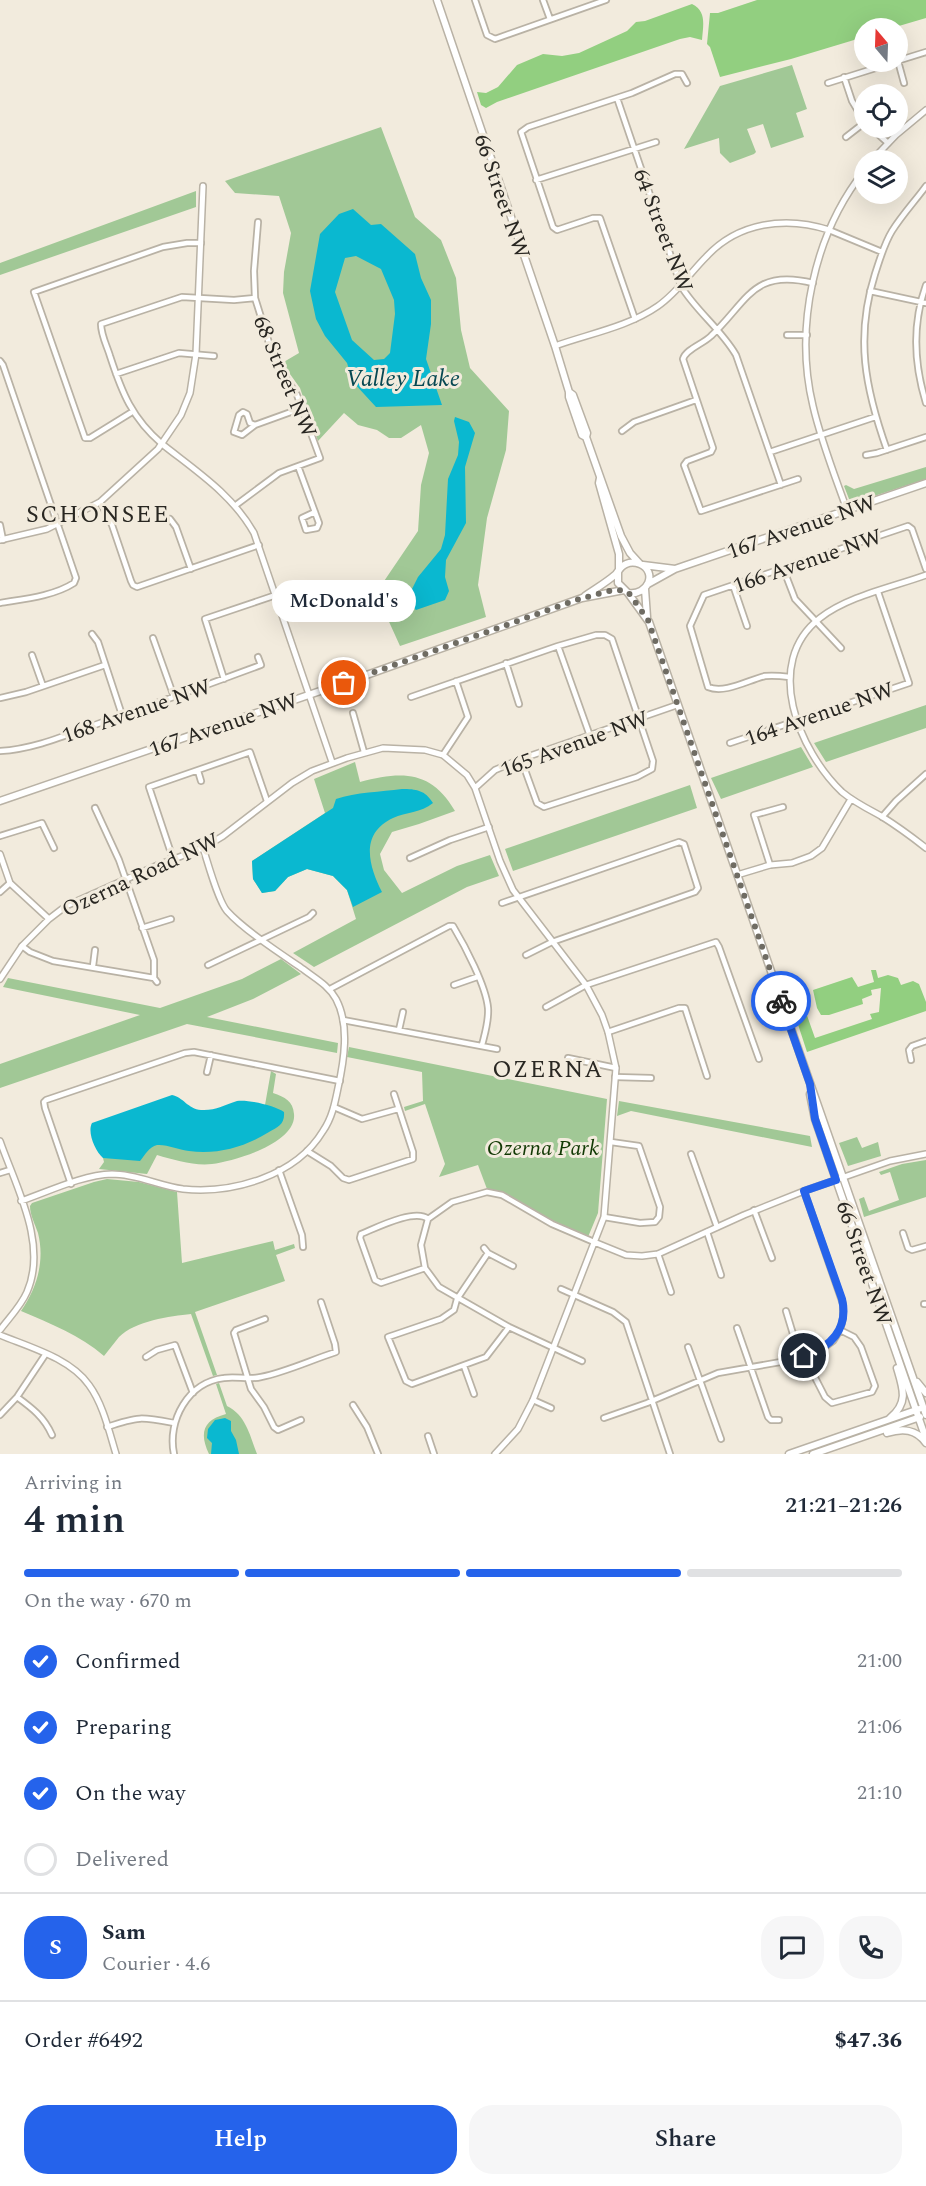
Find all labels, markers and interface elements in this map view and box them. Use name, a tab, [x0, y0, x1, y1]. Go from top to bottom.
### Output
north arrow	[854, 18, 908, 72]
map controls	[854, 18, 908, 204]
button: locate	[854, 84, 908, 138]
street label: 66 Street NW	[465, 130, 538, 264]
button: layers	[854, 150, 908, 204]
street label: 64 Street NW	[624, 164, 701, 297]
street label: 68 Street NW	[244, 310, 325, 443]
water label: Valley Lake	[346, 361, 460, 397]
street label: 167 Avenue NW	[723, 486, 881, 568]
district label: SCHONSEE	[26, 497, 170, 533]
street label: 166 Avenue NW	[729, 520, 887, 602]
callout: McDonald's	[272, 581, 416, 623]
text: McDonald's	[289, 586, 399, 616]
pin	[318, 657, 369, 708]
icon: bag	[327, 666, 360, 699]
street label: 168 Avenue NW	[58, 670, 216, 752]
street label: 164 Avenue NW	[741, 673, 899, 755]
street label: 167 Avenue NW	[145, 684, 303, 766]
street label: 165 Avenue NW	[496, 702, 654, 787]
street label: Ozerna Road NW	[56, 824, 225, 926]
courier	[751, 971, 811, 1031]
icon: bike	[765, 985, 798, 1018]
district label: OZERNA	[492, 1052, 604, 1088]
park label: Ozerna Park	[487, 1132, 599, 1165]
street label: 66 Street NW	[827, 1197, 900, 1331]
pin	[778, 1330, 829, 1381]
icon: home	[787, 1339, 820, 1372]
text: Arriving in	[24, 1468, 122, 1498]
text: 21:21–21:26	[785, 1489, 902, 1522]
text: 4 min	[24, 1491, 125, 1550]
text: On the way · 670 m	[24, 1586, 192, 1616]
icon: check	[24, 1645, 57, 1678]
text: Confirmed	[75, 1645, 181, 1678]
text: 21:00	[857, 1646, 902, 1676]
icon: check	[24, 1711, 57, 1744]
text: Preparing	[75, 1711, 172, 1744]
text: 21:06	[857, 1712, 902, 1742]
icon: check	[24, 1777, 57, 1810]
text: On the way	[75, 1777, 186, 1810]
text: 21:10	[857, 1778, 902, 1808]
text: Delivered	[75, 1843, 169, 1876]
text: Sam	[102, 1916, 146, 1949]
button: chat	[761, 1916, 824, 1979]
button: phone	[839, 1916, 902, 1979]
text: S	[49, 1931, 62, 1964]
text: Courier · 4.6	[102, 1949, 210, 1979]
text: Order #6492	[24, 2024, 143, 2057]
text: $47.36	[834, 2024, 902, 2057]
button: Help	[24, 2105, 457, 2174]
button: Share	[469, 2105, 902, 2174]

